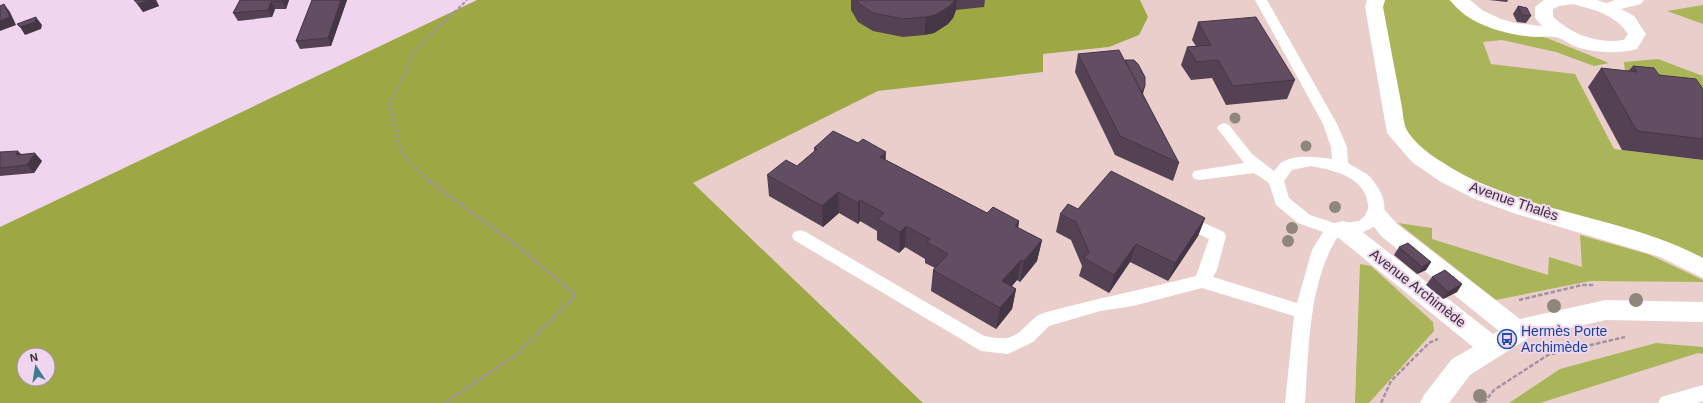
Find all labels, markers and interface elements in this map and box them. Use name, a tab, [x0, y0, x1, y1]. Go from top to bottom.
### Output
street label: Avenue Thalès	[1467, 178, 1561, 224]
street label: Avenue Archimède	[1367, 246, 1469, 331]
place label: Hermès Porte Archimède	[1521, 323, 1608, 355]
bus stop icon: Hermès Porte Archimède	[1496, 328, 1518, 350]
north arrow	[16, 347, 56, 387]
text: N	[29, 351, 39, 364]

